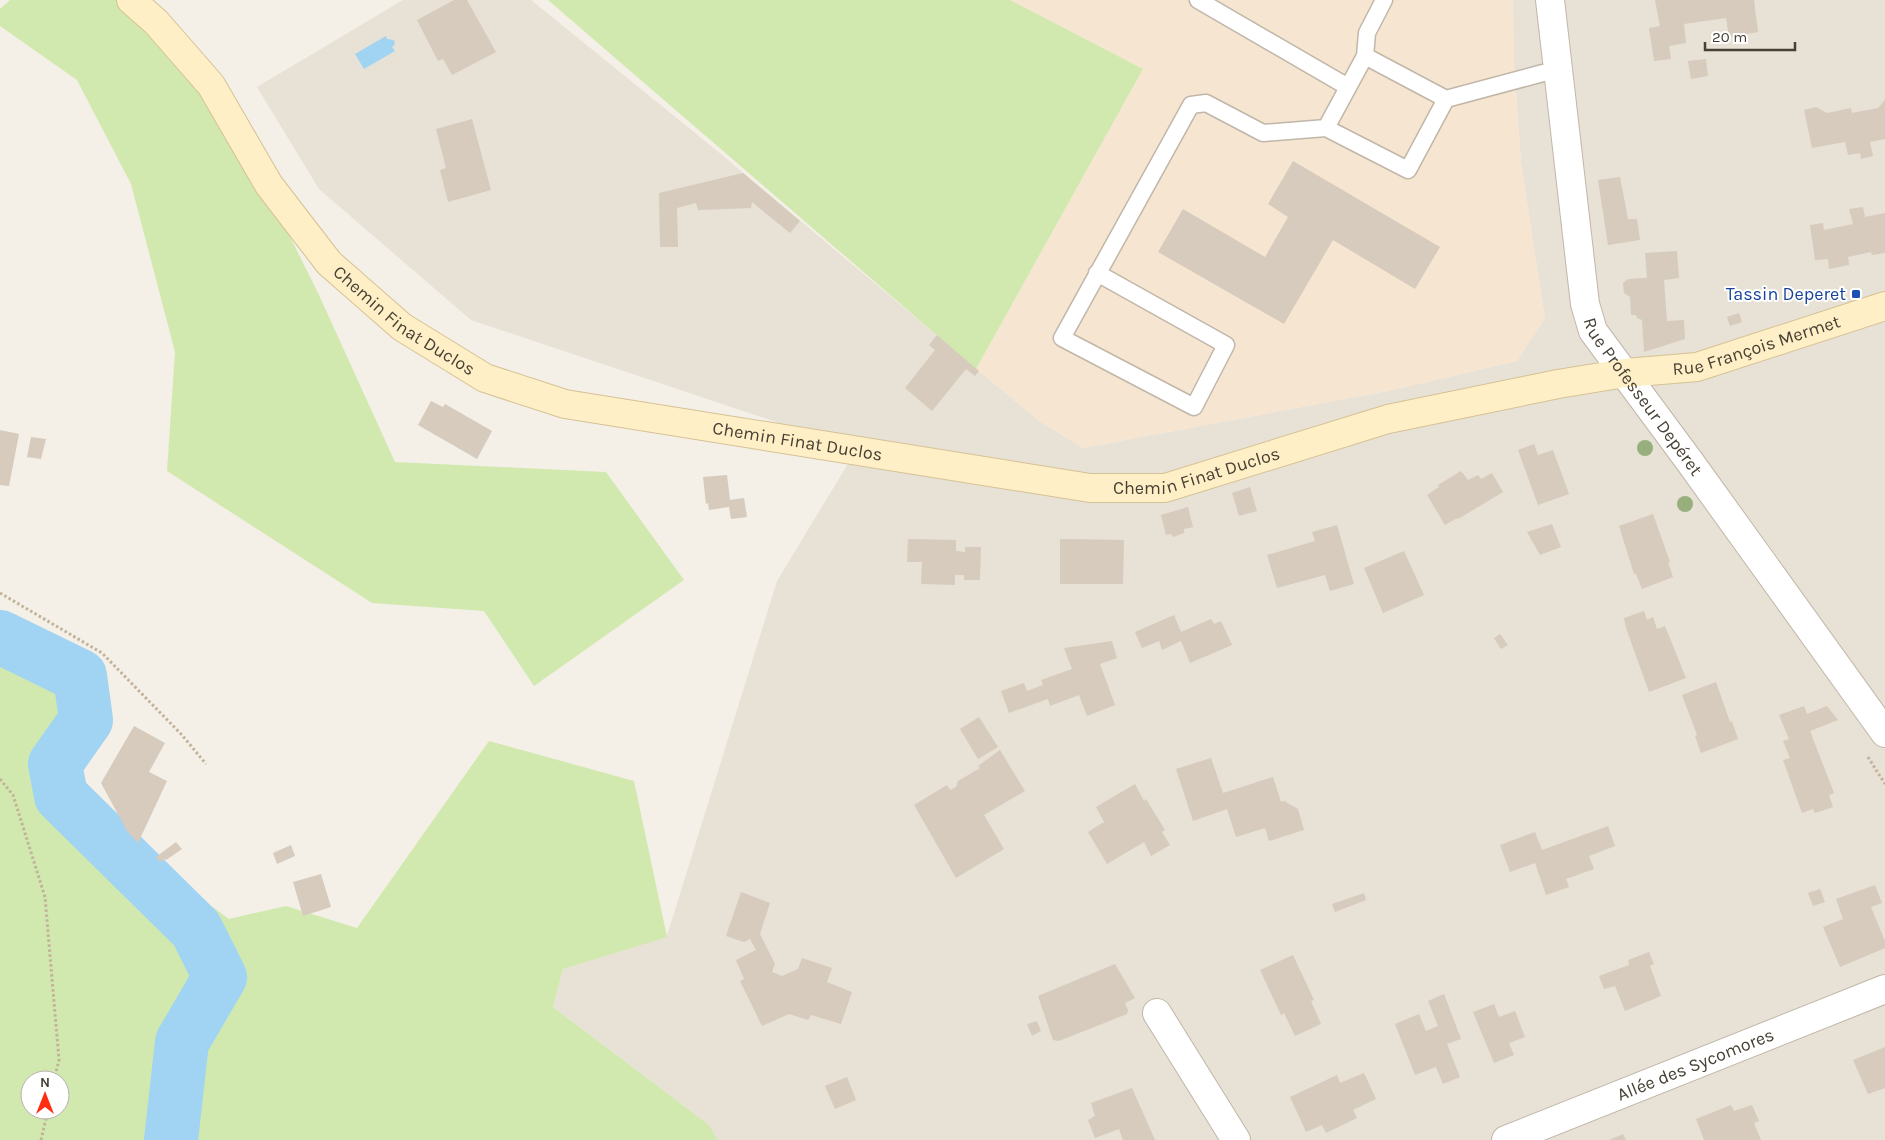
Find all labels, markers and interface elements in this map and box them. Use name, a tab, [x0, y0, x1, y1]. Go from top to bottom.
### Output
scale bar	[1705, 20, 1795, 52]
text: 20 m	[1712, 28, 1747, 46]
street label: Chemin Finat Duclos	[329, 261, 479, 380]
place label: Tassin Deperet	[1726, 283, 1846, 305]
marker: Tassin Deperet	[1850, 288, 1862, 300]
street label: Rue François Mermet	[1672, 310, 1843, 380]
street label: Rue Professeur Depéret	[1579, 315, 1707, 480]
street label: Chemin Finat Duclos	[711, 417, 884, 466]
street label: Chemin Finat Duclos	[1113, 442, 1283, 499]
street label: Allée des Sycomores	[1614, 1023, 1777, 1106]
north arrow	[20, 1070, 70, 1120]
text: N	[40, 1074, 50, 1091]

